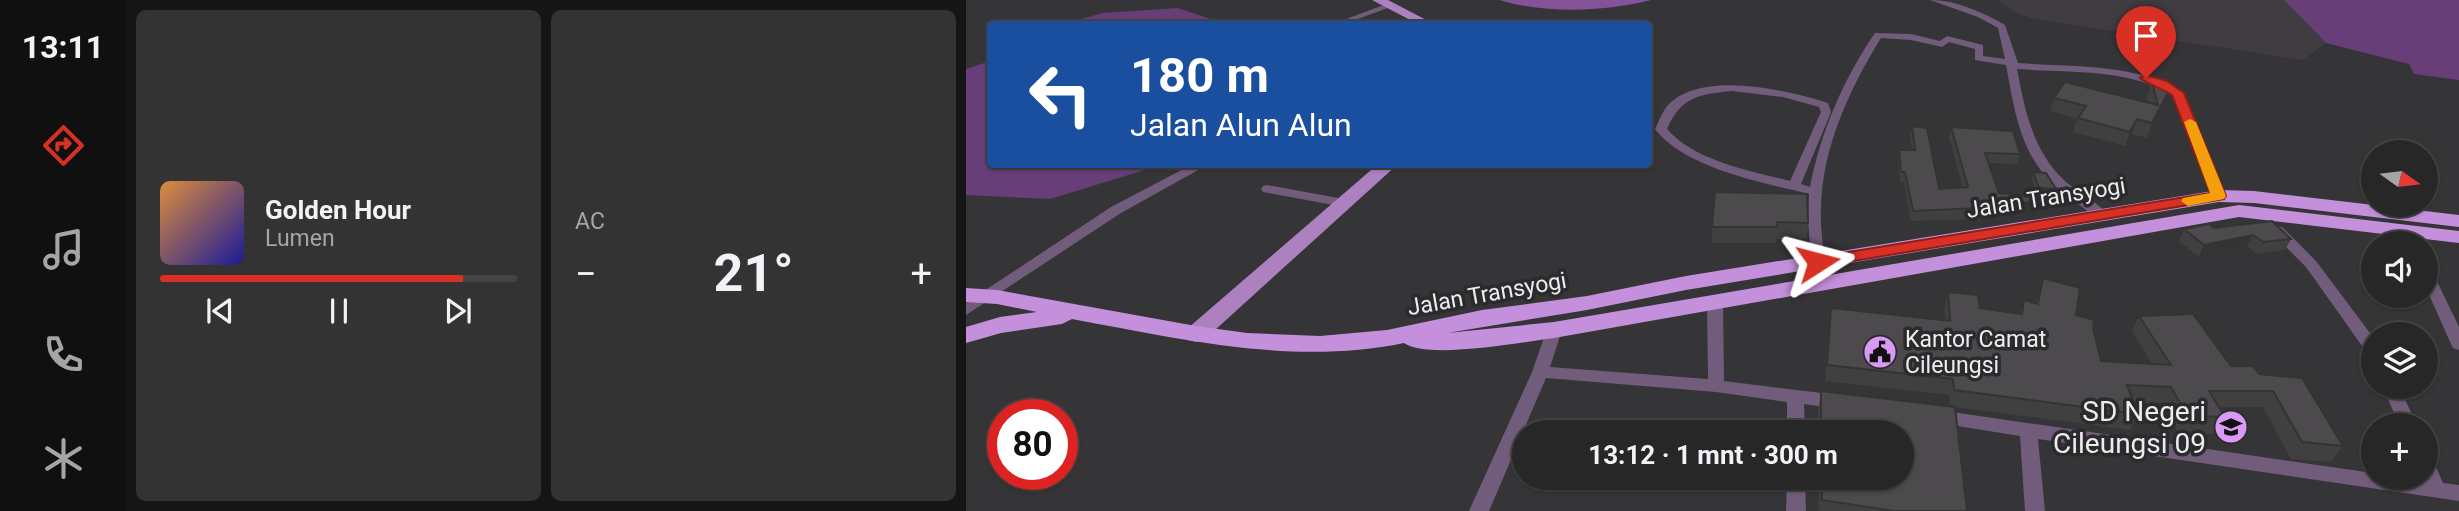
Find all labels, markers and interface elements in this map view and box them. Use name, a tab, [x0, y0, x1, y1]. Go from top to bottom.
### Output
pin	[2116, 6, 2176, 78]
icon: arrive	[2127, 17, 2165, 55]
text: 13:11	[22, 28, 104, 66]
text: 180 m	[1130, 47, 1269, 104]
icon: left	[1015, 49, 1106, 140]
text: Jalan Alun Alun	[1130, 106, 1352, 144]
icon: directions	[39, 121, 88, 170]
north arrow	[2361, 140, 2438, 217]
map controls	[2361, 140, 2438, 490]
street label: Jalan Transyogi	[1964, 172, 2128, 224]
text: Golden Hour	[265, 195, 411, 225]
text: AC	[575, 208, 605, 235]
icon: music	[39, 225, 88, 274]
text: Lumen	[265, 225, 335, 252]
position arrow	[1781, 225, 1855, 299]
button: sound	[2361, 231, 2438, 308]
text: 21°	[714, 243, 794, 304]
text: −	[575, 252, 597, 296]
text: +	[910, 252, 932, 296]
street label: Jalan Transyogi	[1405, 267, 1569, 321]
icon: previous	[201, 292, 239, 330]
icon: pause	[320, 292, 358, 330]
icon: next	[439, 292, 477, 330]
button: layers	[2361, 322, 2438, 399]
place label: Kantor Camat Cileungsi	[1905, 326, 2046, 379]
icon: phone	[39, 330, 88, 379]
public building icon: Kantor Camat Cileungsi	[1861, 333, 1899, 371]
place label: SD Negeri Cileungsi 09	[2053, 395, 2206, 460]
speed limit sign: 80	[987, 399, 1078, 490]
school or university icon: SD Negeri Cileungsi 09	[2212, 408, 2250, 446]
button: +	[2361, 413, 2438, 490]
icon: climate	[39, 434, 88, 483]
text: 13:12 · 1 mnt · 300 m	[1588, 440, 1838, 470]

